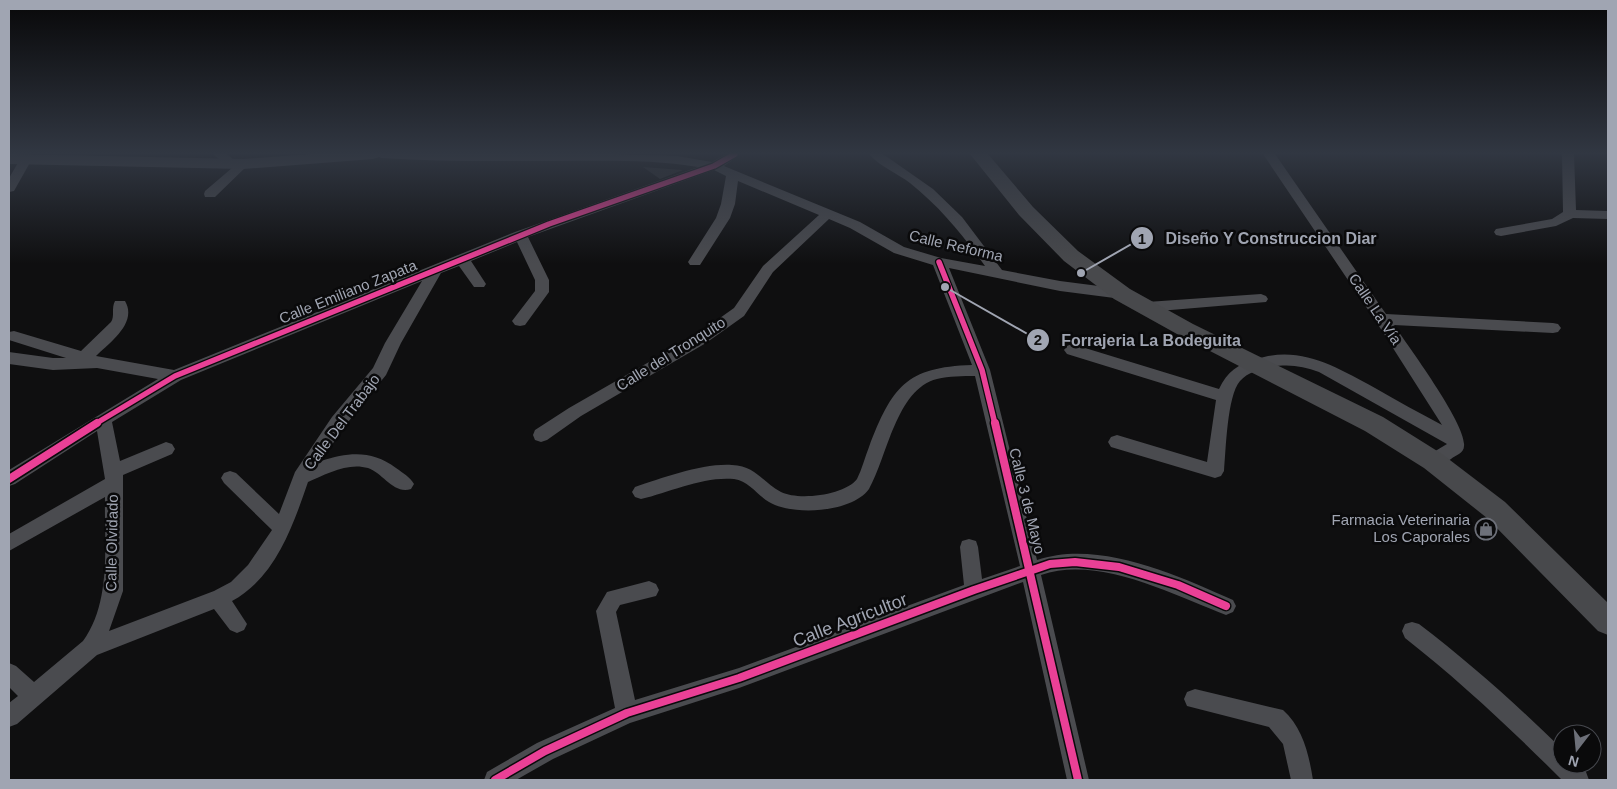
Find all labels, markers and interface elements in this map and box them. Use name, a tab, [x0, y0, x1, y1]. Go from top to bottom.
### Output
callout: Diseño Y Construccion Diar	[1130, 223, 1386, 254]
street label: Calle Reforma	[907, 226, 1005, 265]
text: 1	[1138, 230, 1146, 247]
text: Diseño Y Construccion Diar	[1165, 230, 1377, 247]
street label: Calle Emiliano Zapata	[277, 256, 420, 327]
street label: Calle La Vía	[1346, 270, 1406, 348]
street label: Calle del Tronquito	[613, 313, 728, 394]
callout: Forrajeria La Bodeguita	[1026, 325, 1250, 356]
text: 2	[1034, 331, 1042, 348]
text: Forrajeria La Bodeguita	[1061, 332, 1241, 349]
street label: Calle Del Trabajo	[300, 371, 383, 473]
street label: Calle 3 de Mayo	[1006, 446, 1049, 556]
street label: Calle Olvidado	[102, 494, 121, 592]
place label: Farmacia Veterinaria Los Caporales	[1332, 511, 1471, 545]
shop icon: Farmacia Veterinaria Los Caporales	[1474, 517, 1498, 541]
street label: Calle Agricultor	[790, 589, 910, 651]
north arrow	[1552, 724, 1602, 774]
text: N	[1566, 752, 1580, 771]

